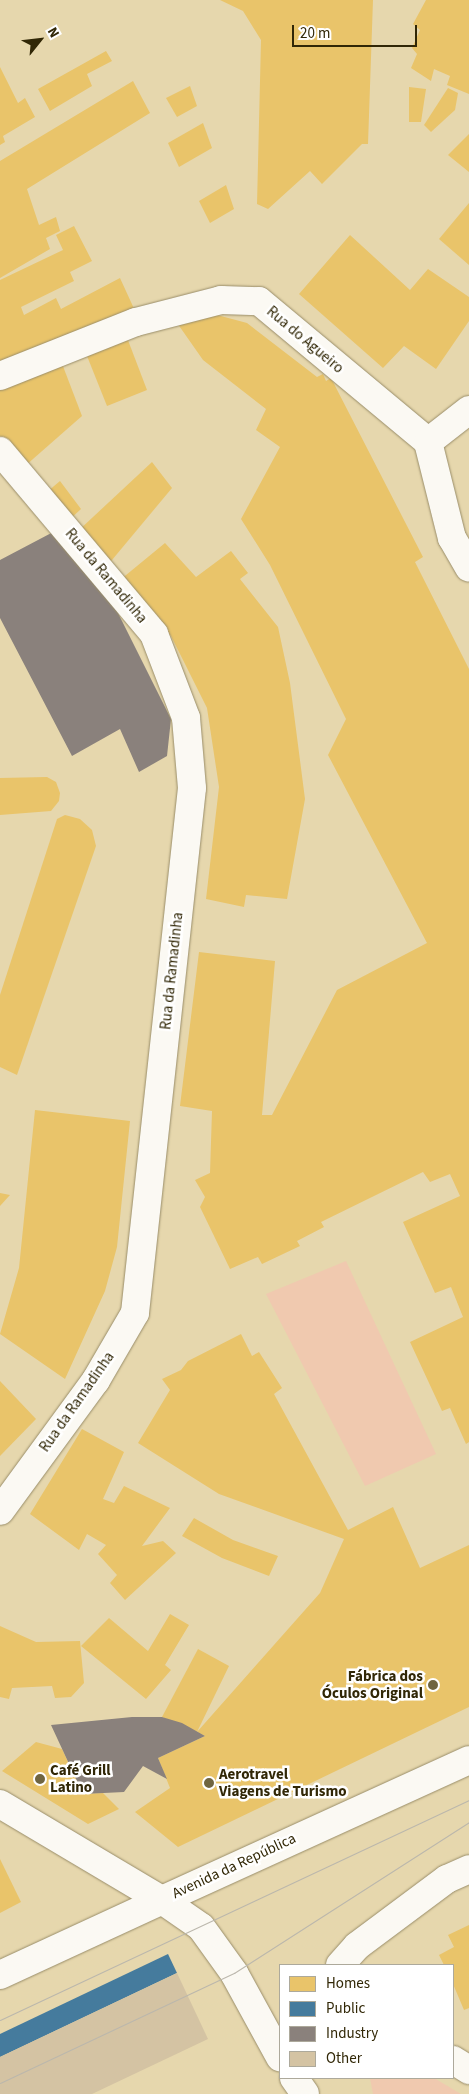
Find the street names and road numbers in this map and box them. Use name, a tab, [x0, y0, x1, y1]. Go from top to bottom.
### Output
street label: Rua do Agueiro	[263, 303, 347, 377]
street label: Rua da Ramadinha	[61, 525, 151, 627]
street label: Rua da Ramadinha	[157, 911, 187, 1031]
street label: Rua da Ramadinha	[36, 1348, 118, 1456]
street label: Avenida da República	[169, 1829, 299, 1903]

